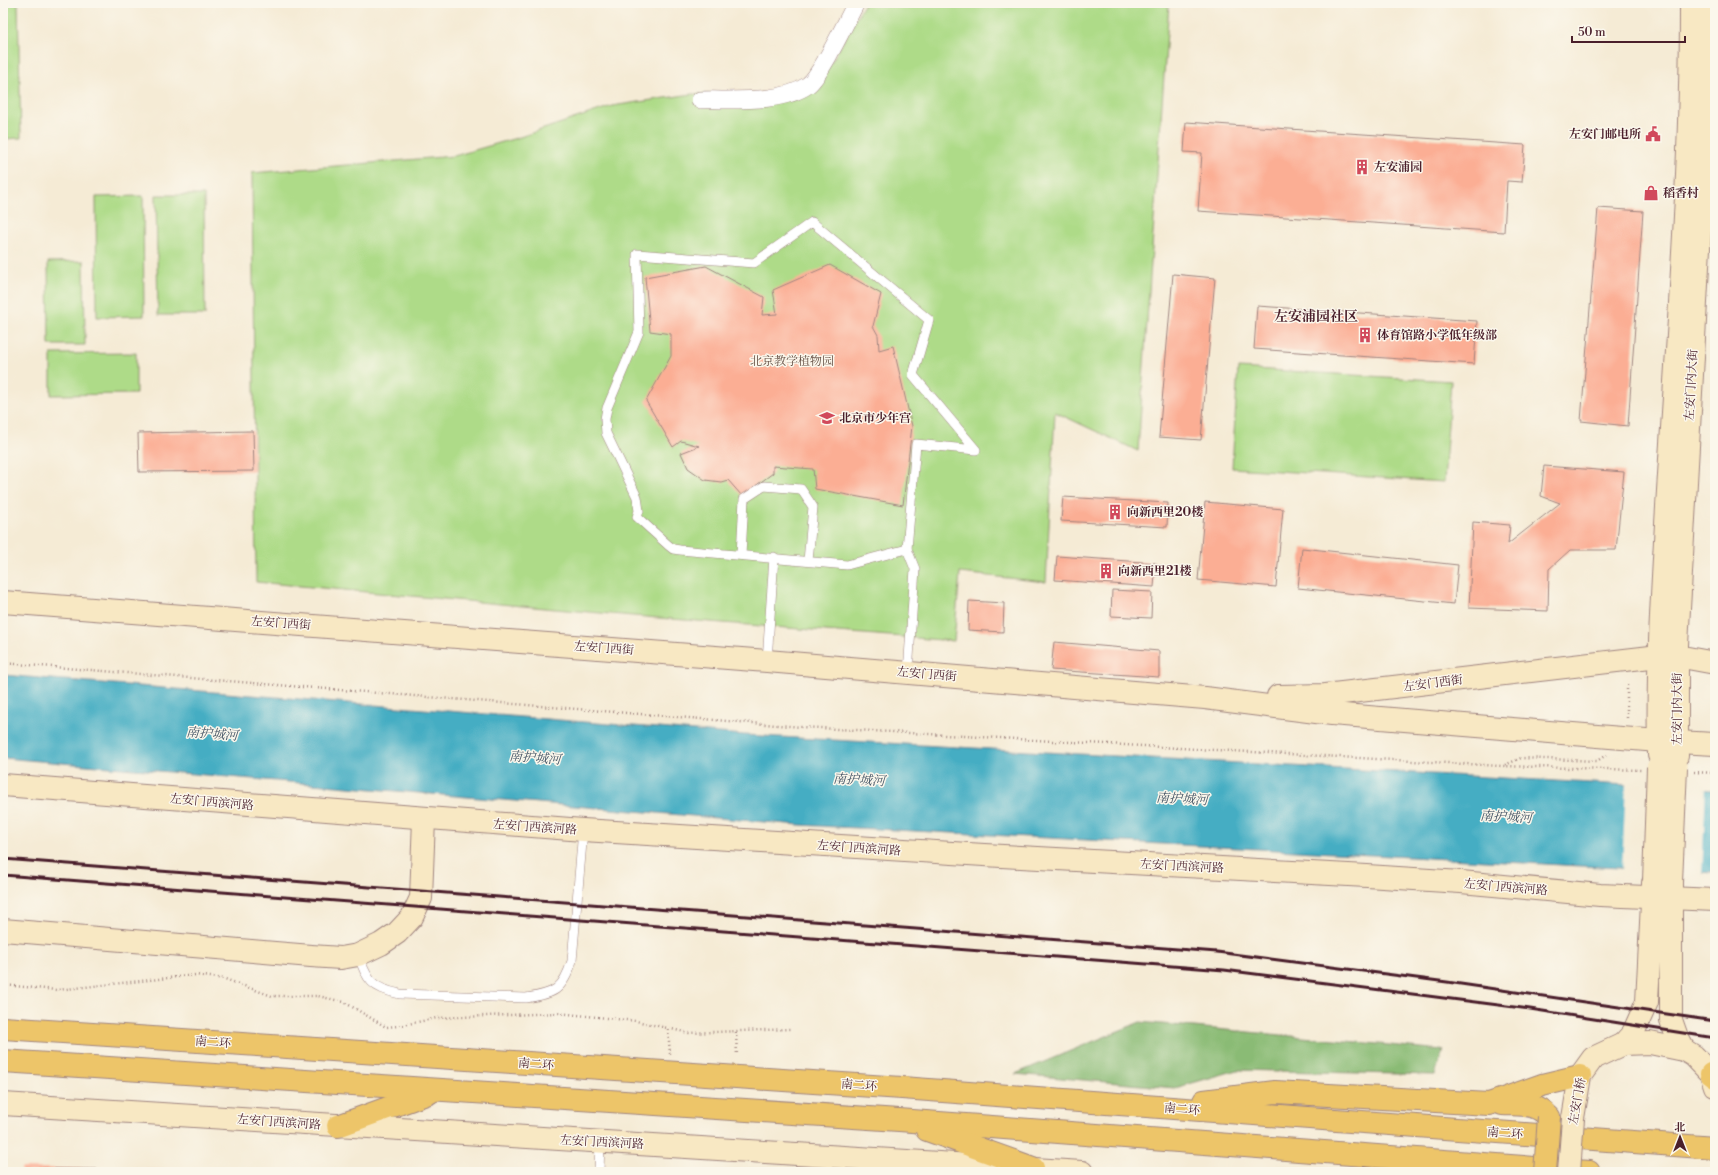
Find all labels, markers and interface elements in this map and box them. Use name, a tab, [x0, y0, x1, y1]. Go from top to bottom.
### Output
scale bar	[1572, 18, 1685, 44]
text: 50 m	[1578, 25, 1606, 40]
public building icon: 左安门邮电所	[1644, 125, 1662, 143]
place label: 左安门邮电所	[1569, 127, 1641, 142]
building icon: 左安浦园	[1353, 158, 1371, 176]
place label: 左安浦园	[1374, 160, 1422, 175]
shop icon: 稻香村	[1642, 184, 1660, 202]
place label: 稻香村	[1663, 186, 1699, 201]
district label: 左安浦园社区	[1274, 308, 1358, 326]
building icon: 体育馆路小学低年级部	[1356, 326, 1374, 344]
place label: 体育馆路小学低年级部	[1377, 328, 1497, 343]
street label: 左安门内大街	[1682, 348, 1701, 421]
park label: 北京教学植物园	[750, 354, 834, 369]
school or university icon: 北京市少年宫	[818, 409, 836, 427]
place label: 北京市少年宫	[839, 411, 911, 426]
building icon: 向新西里20楼	[1106, 503, 1124, 521]
place label: 向新西里20楼	[1127, 505, 1203, 520]
building icon: 向新西里21楼	[1097, 562, 1115, 580]
place label: 向新西里21楼	[1118, 564, 1191, 579]
street label: 左安门西街	[251, 614, 312, 633]
street label: 左安门西街	[574, 639, 635, 658]
street label: 左安门西街	[896, 664, 958, 685]
street label: 左安门西街	[1402, 672, 1465, 695]
street label: 左安门内大街	[1670, 672, 1685, 745]
water label: 南护城河	[185, 724, 240, 744]
water label: 南护城河	[508, 748, 563, 768]
water label: 南护城河	[833, 771, 887, 789]
water label: 南护城河	[1156, 790, 1210, 808]
street label: 左安门西滨河路	[169, 791, 254, 814]
water label: 南护城河	[1480, 808, 1534, 826]
street label: 左安门西滨河路	[493, 817, 577, 838]
street label: 左安门西滨河路	[817, 838, 901, 859]
street label: 左安门西滨河路	[1140, 857, 1224, 876]
street label: 左安门西滨河路	[1463, 876, 1548, 899]
street label: 南二环	[194, 1034, 231, 1051]
street label: 南二环	[517, 1056, 554, 1073]
street label: 左安门桥	[1566, 1076, 1589, 1126]
street label: 南二环	[840, 1077, 877, 1094]
street label: 南二环	[1163, 1101, 1200, 1118]
street label: 左安门西滨河路	[237, 1112, 321, 1133]
north arrow	[1660, 1117, 1700, 1157]
text: 北	[1675, 1121, 1686, 1135]
street label: 南二环	[1486, 1125, 1523, 1142]
street label: 左安门西滨河路	[560, 1133, 644, 1152]

